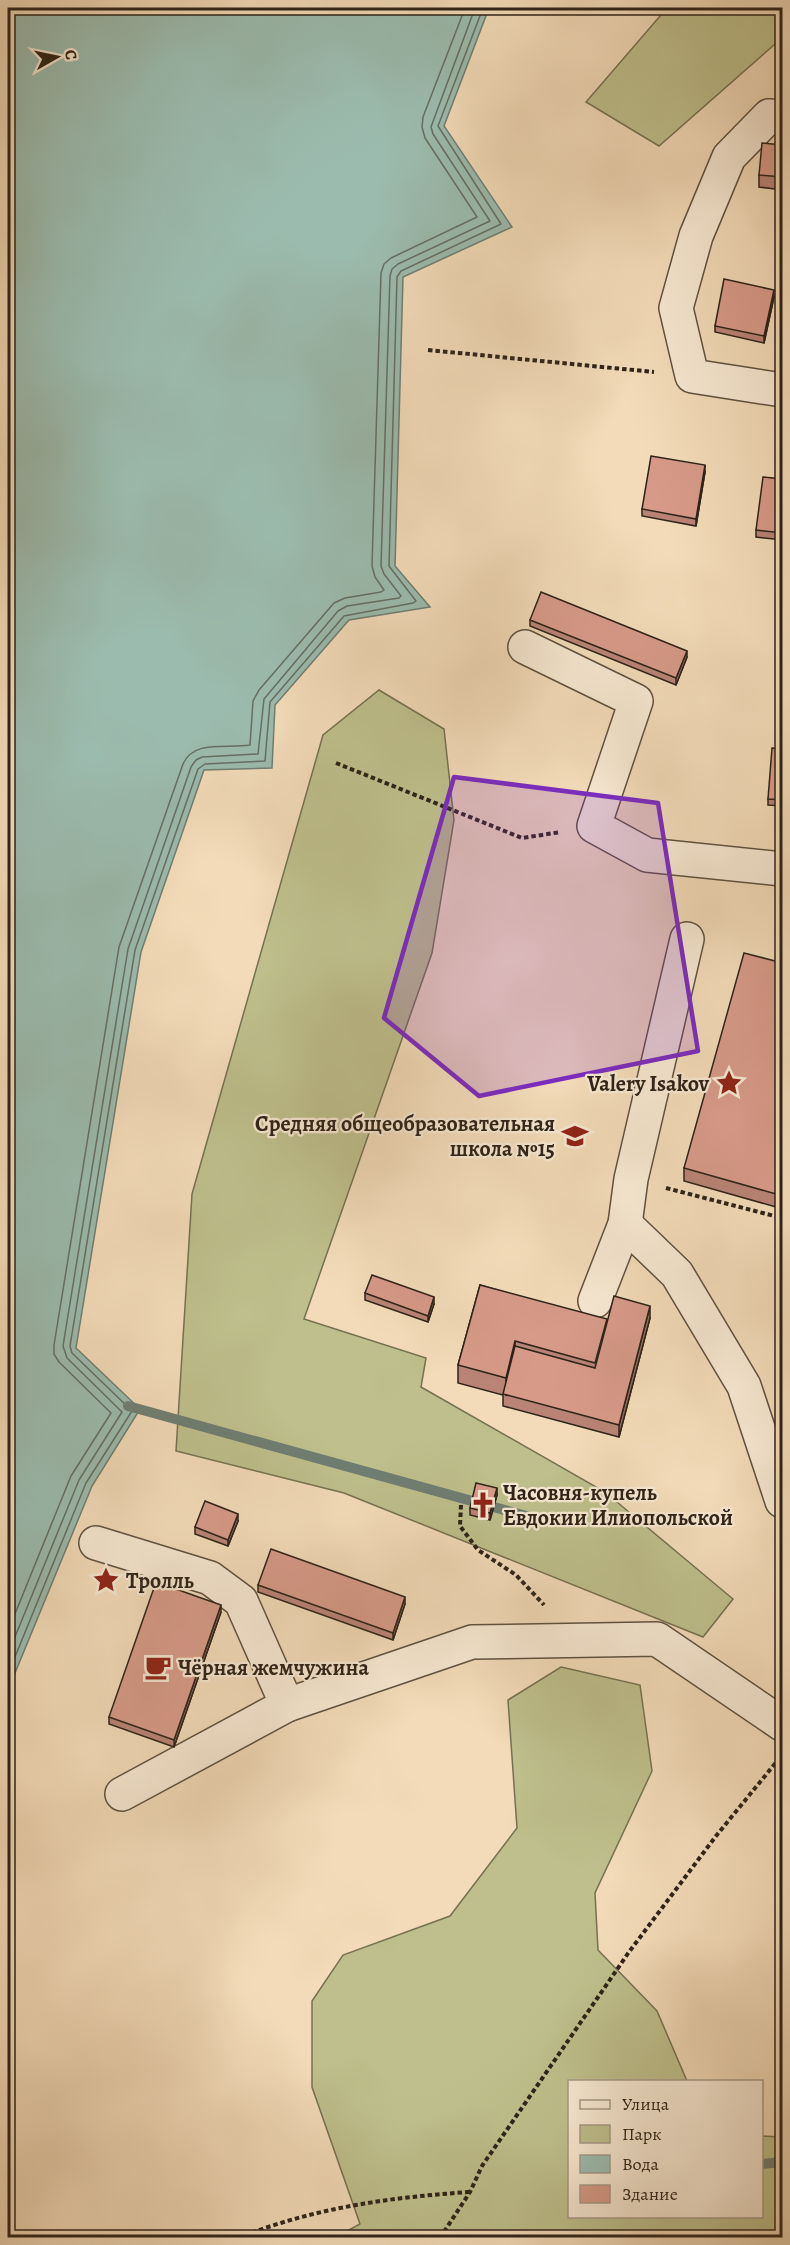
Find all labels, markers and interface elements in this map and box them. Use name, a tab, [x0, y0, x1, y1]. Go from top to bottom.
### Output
north arrow	[27, 27, 87, 87]
text: С	[59, 48, 82, 62]
place icon: Valery Isakov	[714, 1068, 744, 1098]
place label: Valery Isakov	[586, 1069, 710, 1099]
place label: Средняя общеобразовательная школа №15	[255, 1109, 555, 1164]
school or university icon: Средняя общеобразовательная школа №15	[560, 1121, 590, 1151]
place label: Часовня-купель Евдокии Илиопольской	[503, 1478, 733, 1533]
church icon: Часовня-купель Евдокии Илиопольской	[468, 1490, 498, 1520]
place icon: Тролль	[91, 1565, 121, 1595]
place label: Тролль	[126, 1566, 194, 1596]
cafe icon: Чёрная жемчужина	[143, 1652, 173, 1682]
place label: Чёрная жемчужина	[178, 1653, 369, 1683]
legend	[568, 2080, 763, 2218]
text: Улица	[622, 2092, 670, 2116]
text: Парк	[622, 2122, 662, 2146]
text: Вода	[622, 2152, 660, 2176]
text: Здание	[622, 2182, 678, 2206]

